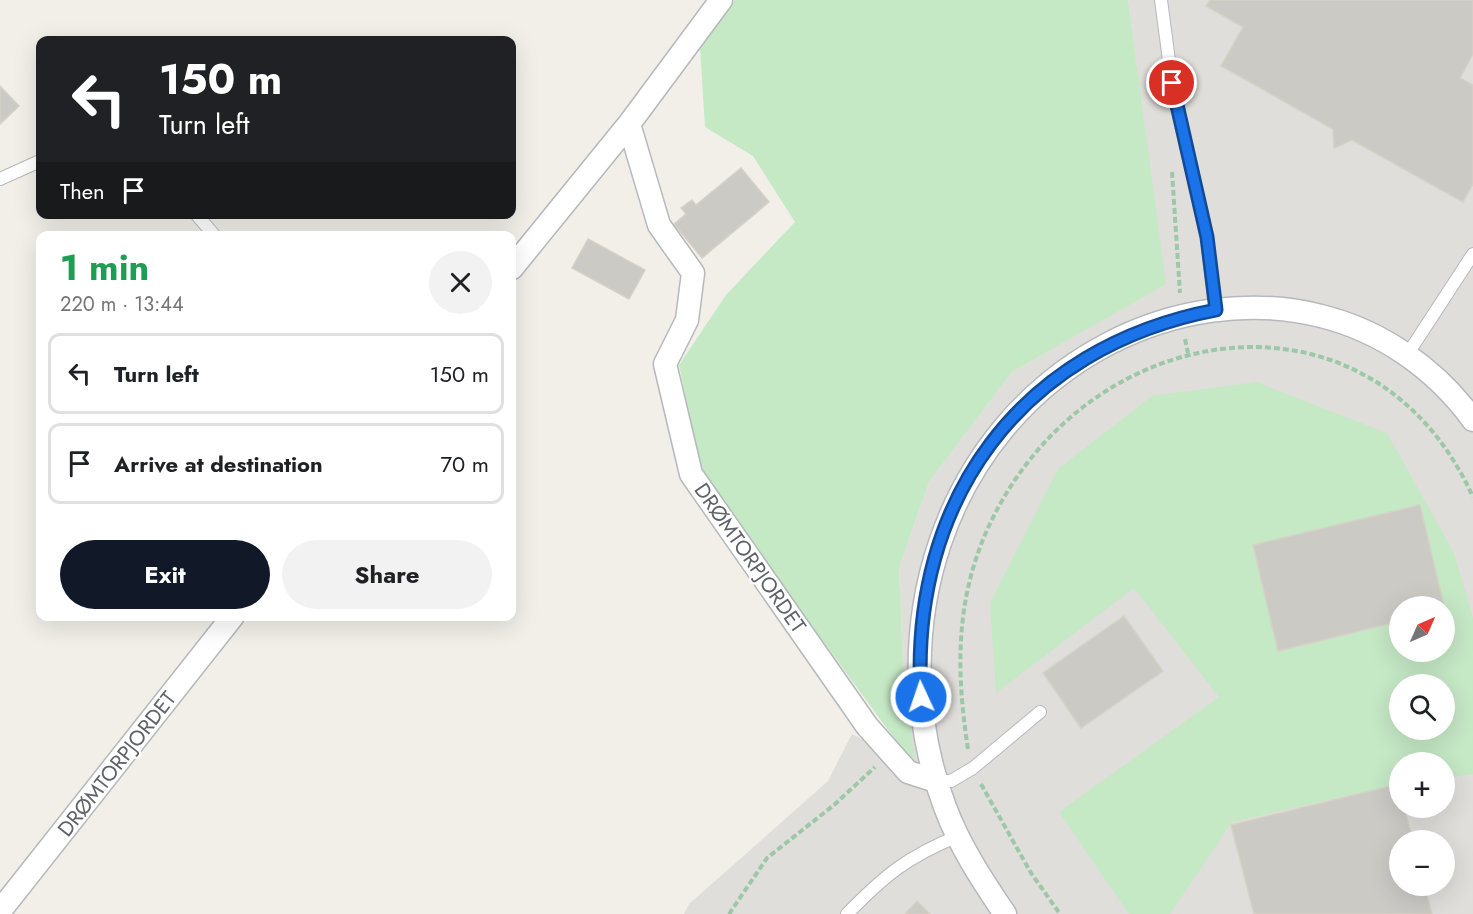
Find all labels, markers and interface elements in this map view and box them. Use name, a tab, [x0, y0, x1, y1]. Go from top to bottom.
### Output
text: 150 m	[159, 49, 282, 110]
pin	[1146, 57, 1197, 108]
icon: left	[60, 60, 138, 138]
icon: arrive	[1155, 66, 1188, 99]
text: Turn left	[159, 105, 249, 144]
icon: arrive	[117, 174, 150, 207]
text: Then	[60, 175, 105, 207]
text: 1 min	[60, 241, 149, 293]
button: close	[429, 251, 492, 314]
text: 220 m · 13:44	[60, 290, 184, 319]
icon: left	[63, 357, 96, 390]
text: Turn left	[114, 358, 199, 390]
text: 150 m	[430, 358, 489, 390]
icon: arrive	[63, 447, 96, 480]
text: Arrive at destination	[114, 448, 323, 480]
text: 70 m	[440, 448, 489, 480]
street label: DRØMTORPJORDET	[687, 477, 813, 639]
button: Exit	[60, 540, 270, 609]
button: Share	[282, 540, 492, 609]
north arrow	[1389, 596, 1455, 662]
map controls	[1389, 596, 1455, 896]
position arrow	[889, 665, 953, 729]
button: search	[1389, 674, 1455, 740]
street label: DRØMTORPJORDET	[51, 685, 184, 843]
button: +	[1389, 752, 1455, 818]
button: −	[1389, 830, 1455, 896]

